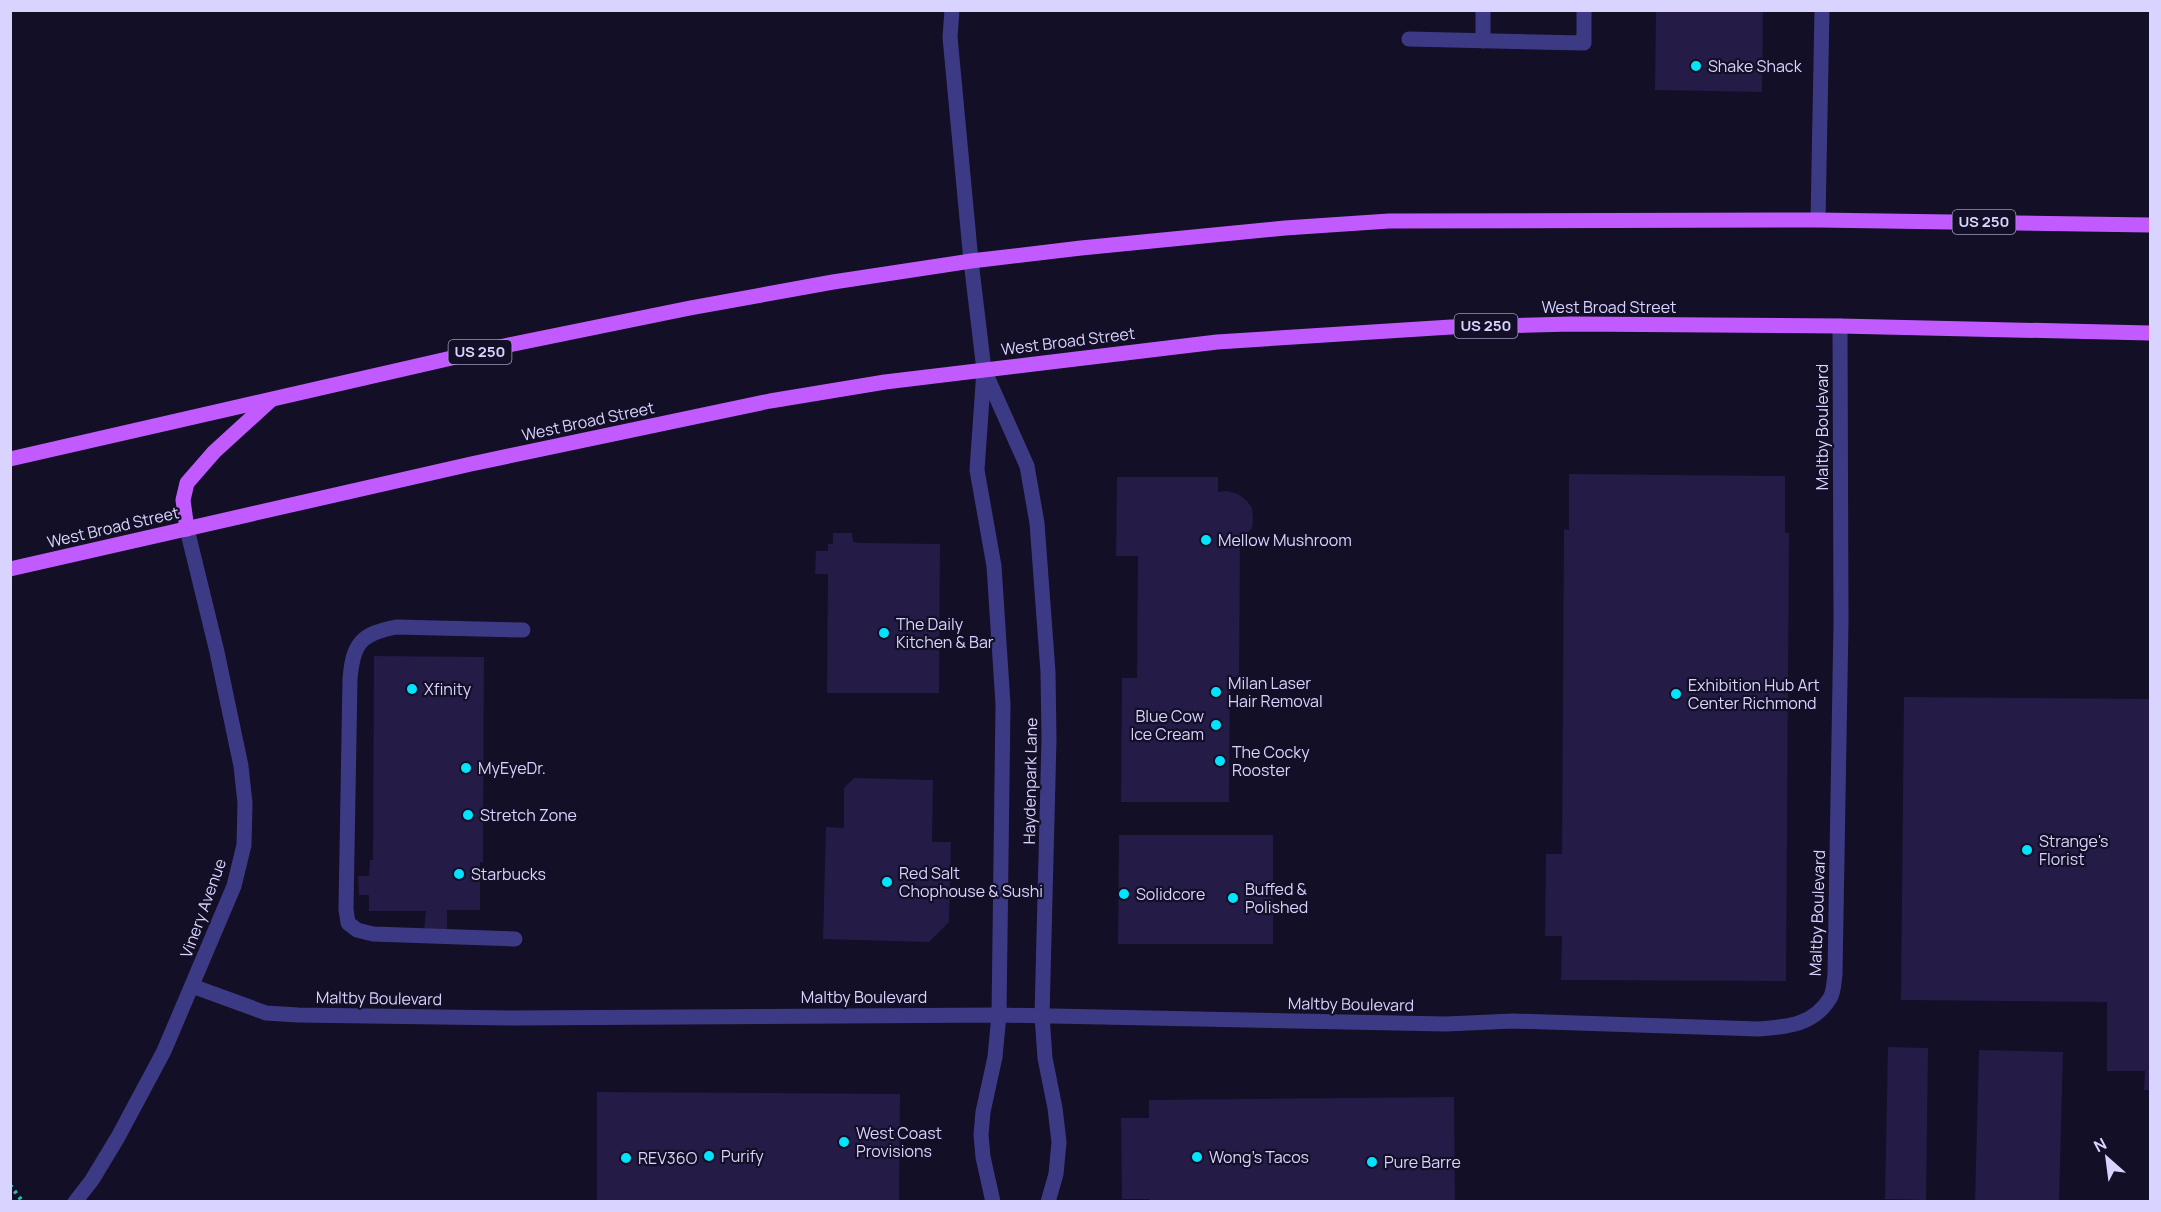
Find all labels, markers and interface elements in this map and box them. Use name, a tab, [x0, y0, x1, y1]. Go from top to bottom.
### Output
place label: Shake Shack	[1708, 55, 1803, 77]
marker: Shake Shack	[1689, 59, 1703, 73]
road number: US 250	[1952, 210, 2016, 234]
street label: West Broad Street	[1542, 296, 1676, 318]
road number: US 250	[1454, 314, 1518, 338]
street label: West Broad Street	[1000, 322, 1136, 360]
road number: US 250	[448, 340, 512, 364]
street label: Maltby Boulevard	[1811, 364, 1833, 490]
street label: West Broad Street	[520, 396, 656, 446]
street label: West Broad Street	[45, 501, 181, 553]
place label: Mellow Mushroom	[1218, 529, 1352, 551]
marker: Mellow Mushroom	[1199, 533, 1213, 547]
place label: The Daily Kitchen & Bar	[896, 613, 994, 653]
marker: The Daily Kitchen & Bar	[877, 626, 891, 640]
place label: Milan Laser Hair Removal	[1228, 672, 1323, 712]
place label: Exhibition Hub Art Center Richmond	[1688, 674, 1820, 714]
place label: Xfinity	[424, 678, 472, 700]
marker: Xfinity	[405, 682, 419, 696]
marker: Milan Laser Hair Removal	[1209, 685, 1223, 699]
marker: Exhibition Hub Art Center Richmond	[1669, 687, 1683, 701]
place label: Blue Cow Ice Cream	[1130, 705, 1204, 745]
street label: Haydenpark Lane	[1018, 717, 1042, 845]
marker: Blue Cow Ice Cream	[1209, 718, 1223, 732]
place label: The Cocky Rooster	[1232, 741, 1310, 781]
marker: The Cocky Rooster	[1213, 754, 1227, 768]
place label: MyEyeDr.	[478, 757, 546, 779]
marker: MyEyeDr.	[459, 761, 473, 775]
place label: Stretch Zone	[480, 804, 577, 826]
marker: Stretch Zone	[461, 808, 475, 822]
place label: Strange's Florist	[2039, 830, 2108, 870]
marker: Strange's Florist	[2020, 843, 2034, 857]
street label: Maltby Boulevard	[1804, 849, 1830, 977]
street label: Vinery Avenue	[175, 855, 231, 961]
place label: Red Salt Chophouse & Sushi	[899, 862, 1043, 902]
place label: Starbucks	[471, 863, 546, 885]
marker: Starbucks	[452, 867, 466, 881]
marker: Red Salt Chophouse & Sushi	[880, 875, 894, 889]
place label: Buffed & Polished	[1245, 878, 1308, 918]
place label: Solidcore	[1136, 883, 1205, 905]
marker: Solidcore	[1117, 887, 1131, 901]
marker: Buffed & Polished	[1226, 891, 1240, 905]
street label: Maltby Boulevard	[316, 986, 442, 1010]
street label: Maltby Boulevard	[801, 986, 927, 1008]
street label: Maltby Boulevard	[1288, 992, 1414, 1016]
place label: West Coast Provisions	[856, 1122, 942, 1162]
north arrow	[2077, 1128, 2137, 1188]
text: N	[2090, 1132, 2110, 1157]
marker: West Coast Provisions	[837, 1135, 851, 1149]
place label: Purify	[721, 1145, 764, 1167]
place label: Wong's Tacos	[1209, 1146, 1309, 1168]
place label: REV36O	[638, 1147, 698, 1169]
marker: Purify	[702, 1149, 716, 1163]
marker: Wong's Tacos	[1190, 1150, 1204, 1164]
marker: REV36O	[619, 1151, 633, 1165]
place label: Pure Barre	[1384, 1151, 1461, 1173]
marker: Pure Barre	[1365, 1155, 1379, 1169]

